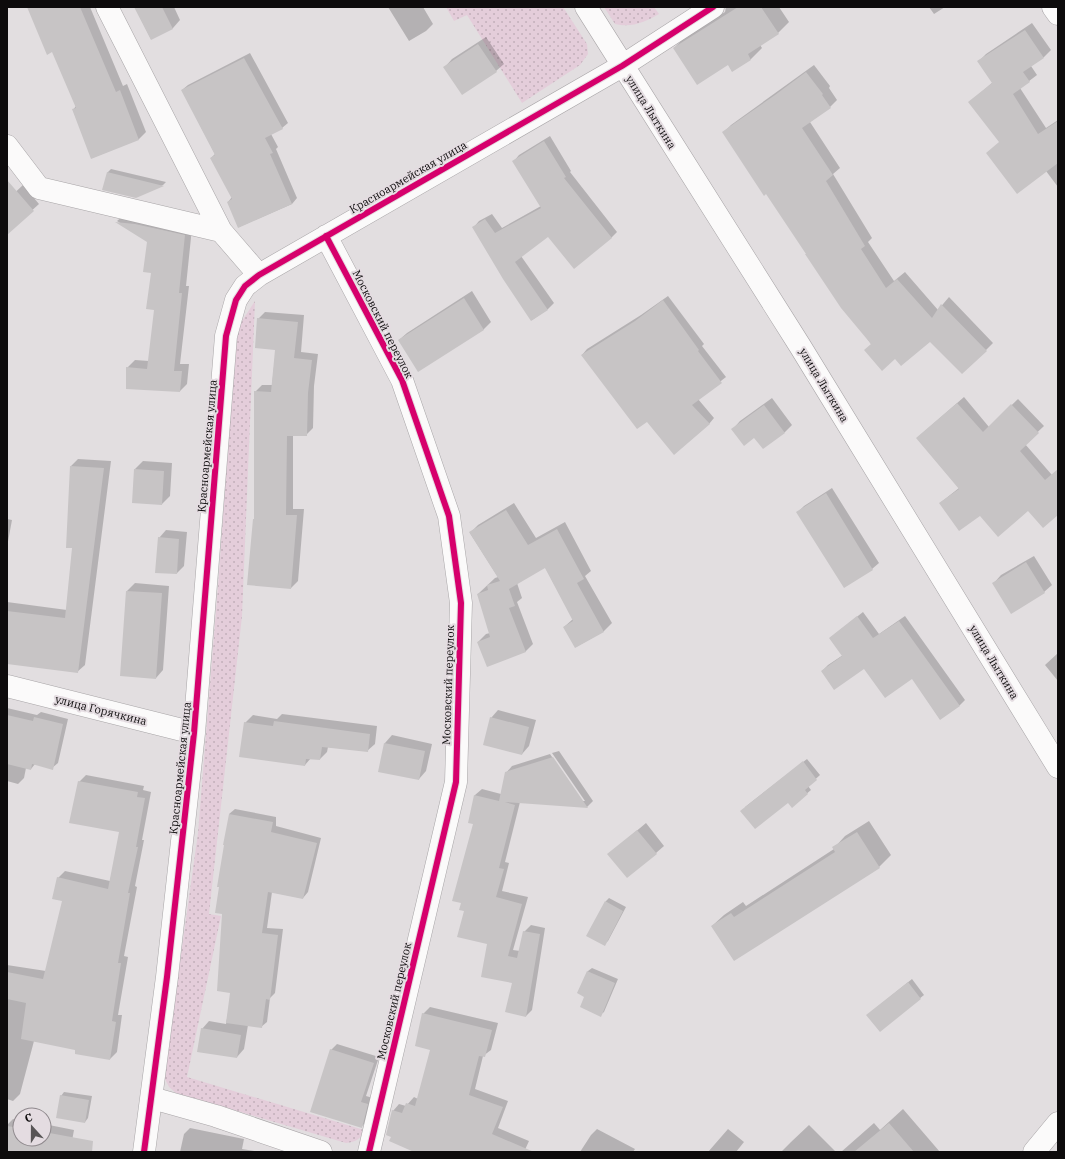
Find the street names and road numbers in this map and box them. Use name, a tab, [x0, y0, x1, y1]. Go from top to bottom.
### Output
street label: улица Лыткина	[623, 73, 679, 151]
street label: Красноармейская улица	[347, 138, 469, 216]
street label: Московский переулок	[350, 267, 417, 381]
street label: улица Лыткина	[796, 345, 852, 425]
street label: Красноармейская улица	[194, 379, 220, 513]
street label: улица Лыткина	[966, 622, 1022, 702]
street label: Московский переулок	[439, 624, 457, 745]
street label: улица Горячкина	[54, 692, 148, 728]
street label: Красноармейская улица	[166, 701, 194, 835]
street label: Московский переулок	[374, 940, 414, 1061]

